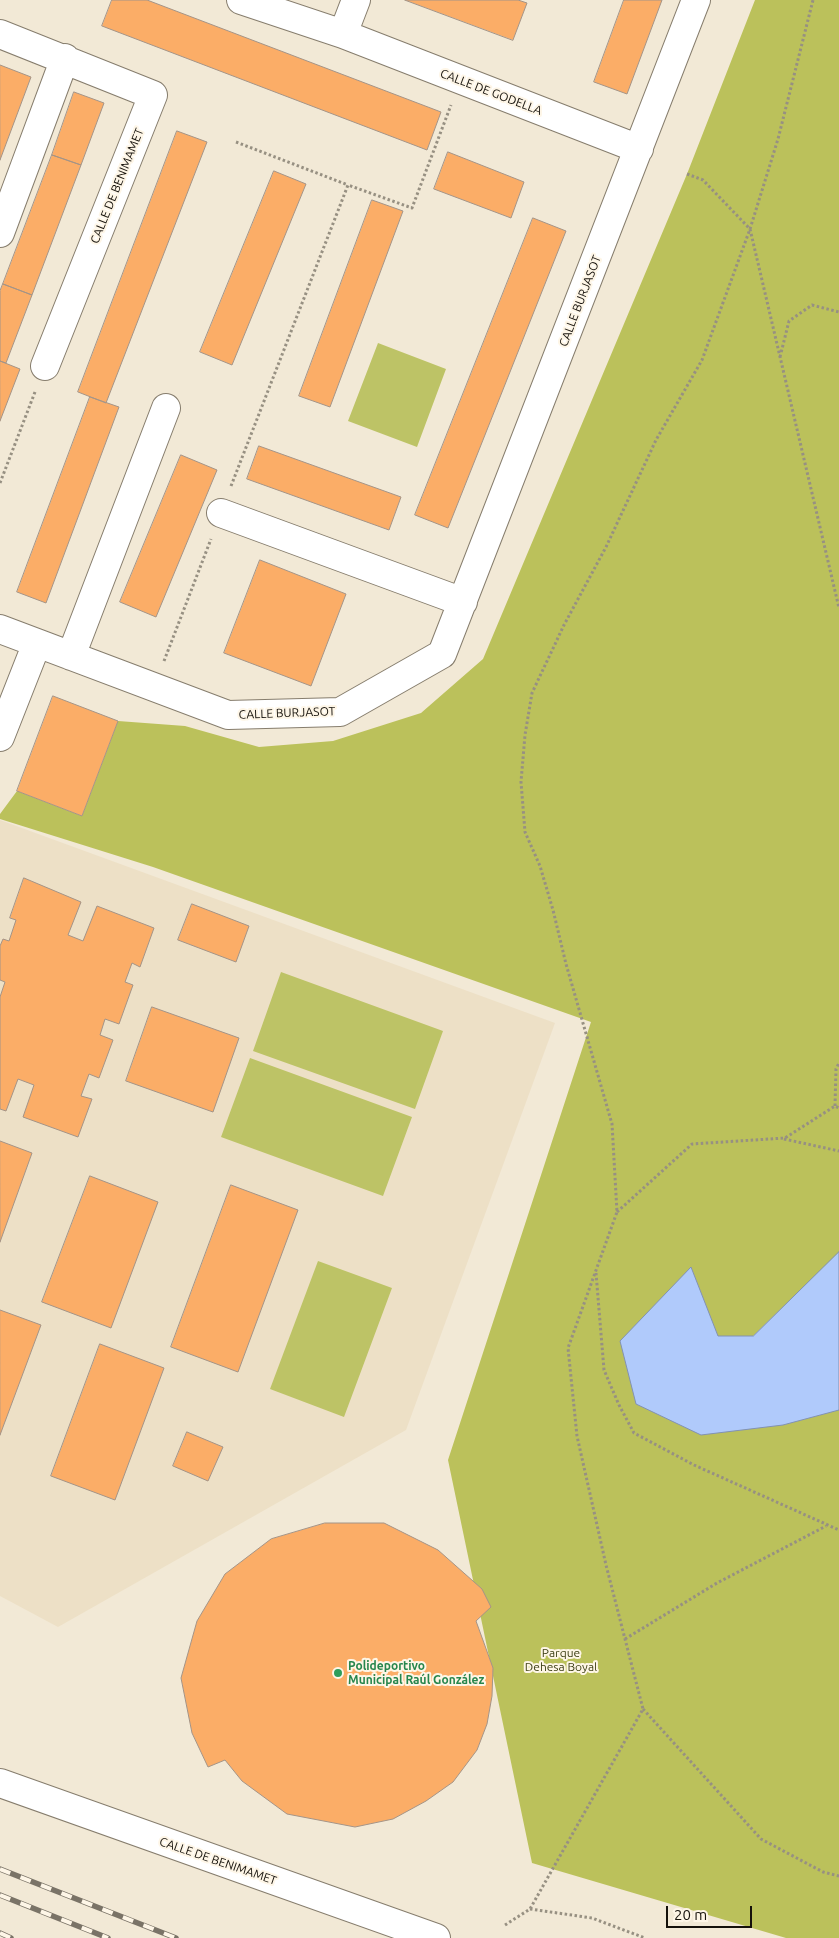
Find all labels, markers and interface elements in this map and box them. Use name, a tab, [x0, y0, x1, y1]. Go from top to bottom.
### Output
street label: CALLE DE GODELLA	[438, 66, 544, 118]
street label: CALLE DE BENIMAMET	[87, 126, 147, 246]
street label: CALLE BURJASOT	[556, 253, 604, 349]
street label: CALLE BURJASOT	[238, 704, 336, 722]
park label: Parque Dehesa Boyal	[525, 1646, 597, 1674]
place label: Polideportivo Municipal Raúl González	[348, 1659, 484, 1687]
marker: Polideportivo Municipal Raúl González	[332, 1667, 344, 1679]
street label: CALLE DE BENIMAMET	[157, 1834, 279, 1888]
scale bar	[669, 1896, 755, 1928]
text: 20 m	[674, 1906, 707, 1923]

